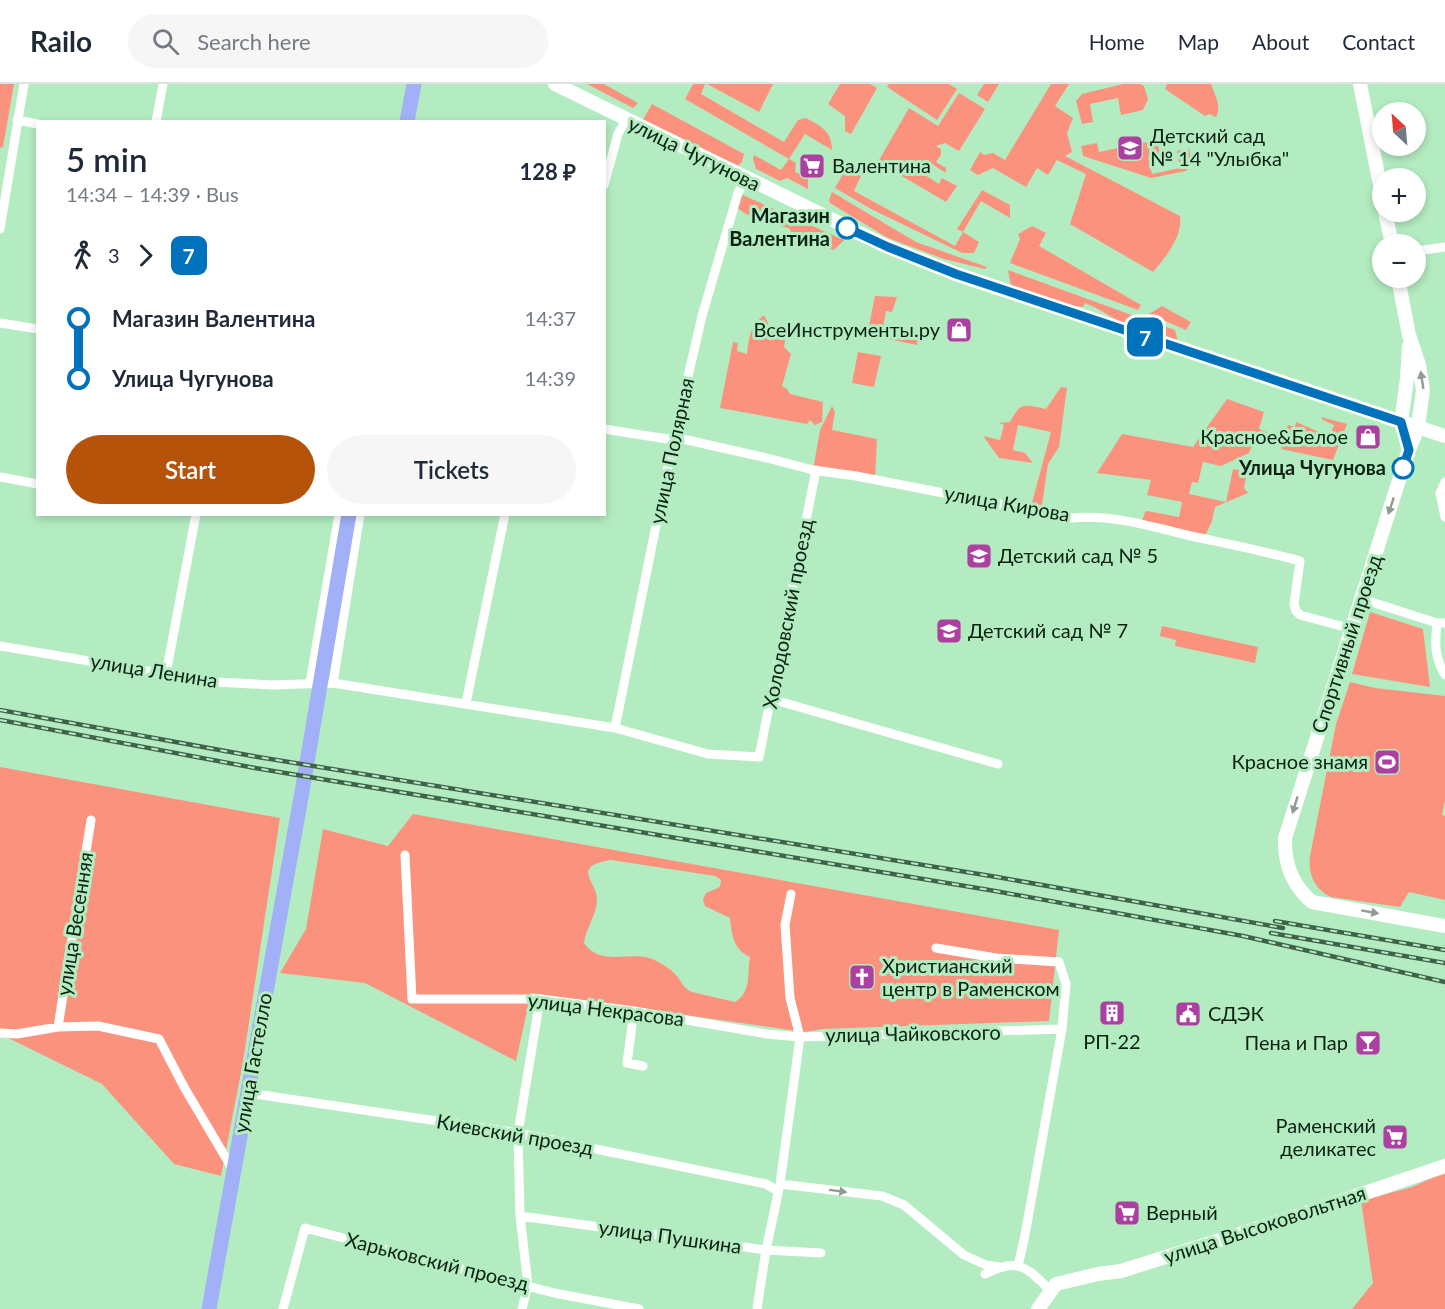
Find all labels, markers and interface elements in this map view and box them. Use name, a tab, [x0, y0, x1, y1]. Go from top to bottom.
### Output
search box	[128, 14, 548, 68]
text: Railo	[30, 24, 92, 58]
icon: search	[149, 25, 182, 58]
text: Search here	[197, 28, 311, 55]
text: Home	[1089, 29, 1145, 54]
text: Map	[1178, 29, 1219, 54]
text: About	[1252, 29, 1309, 54]
text: Contact	[1342, 29, 1415, 54]
north arrow	[1372, 102, 1426, 156]
map controls	[1372, 102, 1426, 288]
street label: улица Чугунова	[624, 111, 764, 195]
place label: Детский сад № 14 "Улыбка"	[1150, 123, 1289, 170]
school or university icon: Детский сад № 14 "Улыбка"	[1115, 133, 1145, 163]
text: 5 min	[66, 139, 147, 179]
supermarket icon: Валентина	[797, 151, 827, 181]
place label: Валентина	[832, 153, 931, 177]
text: 128 ₽	[520, 158, 576, 185]
button: +	[1372, 168, 1426, 222]
text: 14:34 – 14:39 · Bus	[66, 182, 239, 206]
place label: Магазин Валентина	[729, 203, 830, 250]
marker: Магазин Валентина	[836, 217, 858, 239]
button: −	[1372, 234, 1426, 288]
icon: walk	[66, 239, 99, 272]
icon: forward	[129, 239, 162, 272]
text: 3	[108, 243, 120, 267]
text: 7	[183, 243, 195, 268]
text: Магазин Валентина	[112, 305, 315, 332]
text: 14:37	[525, 306, 576, 330]
shop icon: ВсеИнструменты.ру	[944, 315, 974, 345]
place label: ВсеИнструменты.ру	[754, 317, 941, 341]
line badge: 7	[1126, 318, 1164, 356]
text: 7	[1139, 325, 1151, 350]
text: Улица Чугунова	[112, 365, 274, 392]
text: 14:39	[525, 366, 576, 390]
one-way arrow	[1417, 371, 1426, 390]
street label: улица Полярная	[644, 375, 698, 526]
shop icon: Красное&Белое	[1353, 422, 1383, 452]
place label: Красное&Белое	[1200, 424, 1348, 448]
button: Start	[66, 435, 315, 504]
button: Tickets	[327, 435, 576, 504]
place label: Улица Чугунова	[1238, 455, 1386, 479]
marker: Улица Чугунова	[1392, 457, 1414, 479]
street label: улица Кирова	[943, 480, 1072, 526]
one-way arrow	[1386, 497, 1396, 515]
street label: Холодовский проезд	[757, 517, 817, 711]
school or university icon: Детский сад № 5	[964, 541, 994, 571]
place label: Детский сад № 5	[998, 543, 1158, 567]
street label: Спортивный проезд	[1306, 551, 1386, 736]
school or university icon: Детский сад № 7	[934, 616, 964, 646]
place label: Детский сад № 7	[968, 618, 1128, 642]
street label: улица Ленина	[89, 648, 219, 692]
sports icon: Красное знамя	[1372, 747, 1402, 777]
place label: Красное знамя	[1232, 749, 1368, 773]
one-way arrow	[1290, 796, 1299, 814]
street label: улица Весенняя	[51, 850, 97, 997]
one-way arrow	[1360, 908, 1379, 917]
place label: Христианский центр в Раменском	[882, 953, 1060, 1000]
church icon: Христианский центр в Раменском	[847, 962, 877, 992]
street label: улица Некрасова	[527, 988, 686, 1031]
street label: улица Гастелло	[228, 991, 276, 1135]
building icon: РП-22	[1097, 998, 1127, 1028]
public building icon: СДЭК	[1173, 999, 1203, 1029]
place label: СДЭК	[1208, 1001, 1265, 1025]
street label: улица Чайковского	[825, 1019, 1001, 1047]
bar icon: Пена и Пар	[1353, 1028, 1383, 1058]
place label: РП-22	[1083, 1029, 1141, 1053]
place label: Пена и Пар	[1245, 1030, 1348, 1054]
street label: Киевский проезд	[435, 1108, 596, 1160]
place label: Раменский деликатес	[1276, 1113, 1376, 1160]
supermarket icon: Раменский деликатес	[1380, 1122, 1410, 1152]
street label: улица Высоковольтная	[1161, 1180, 1369, 1268]
one-way arrow	[829, 1186, 848, 1196]
supermarket icon: Верный	[1112, 1198, 1142, 1228]
place label: Верный	[1146, 1200, 1218, 1224]
street label: улица Пушкина	[597, 1214, 743, 1258]
street label: Харьковский проезд	[343, 1227, 532, 1295]

